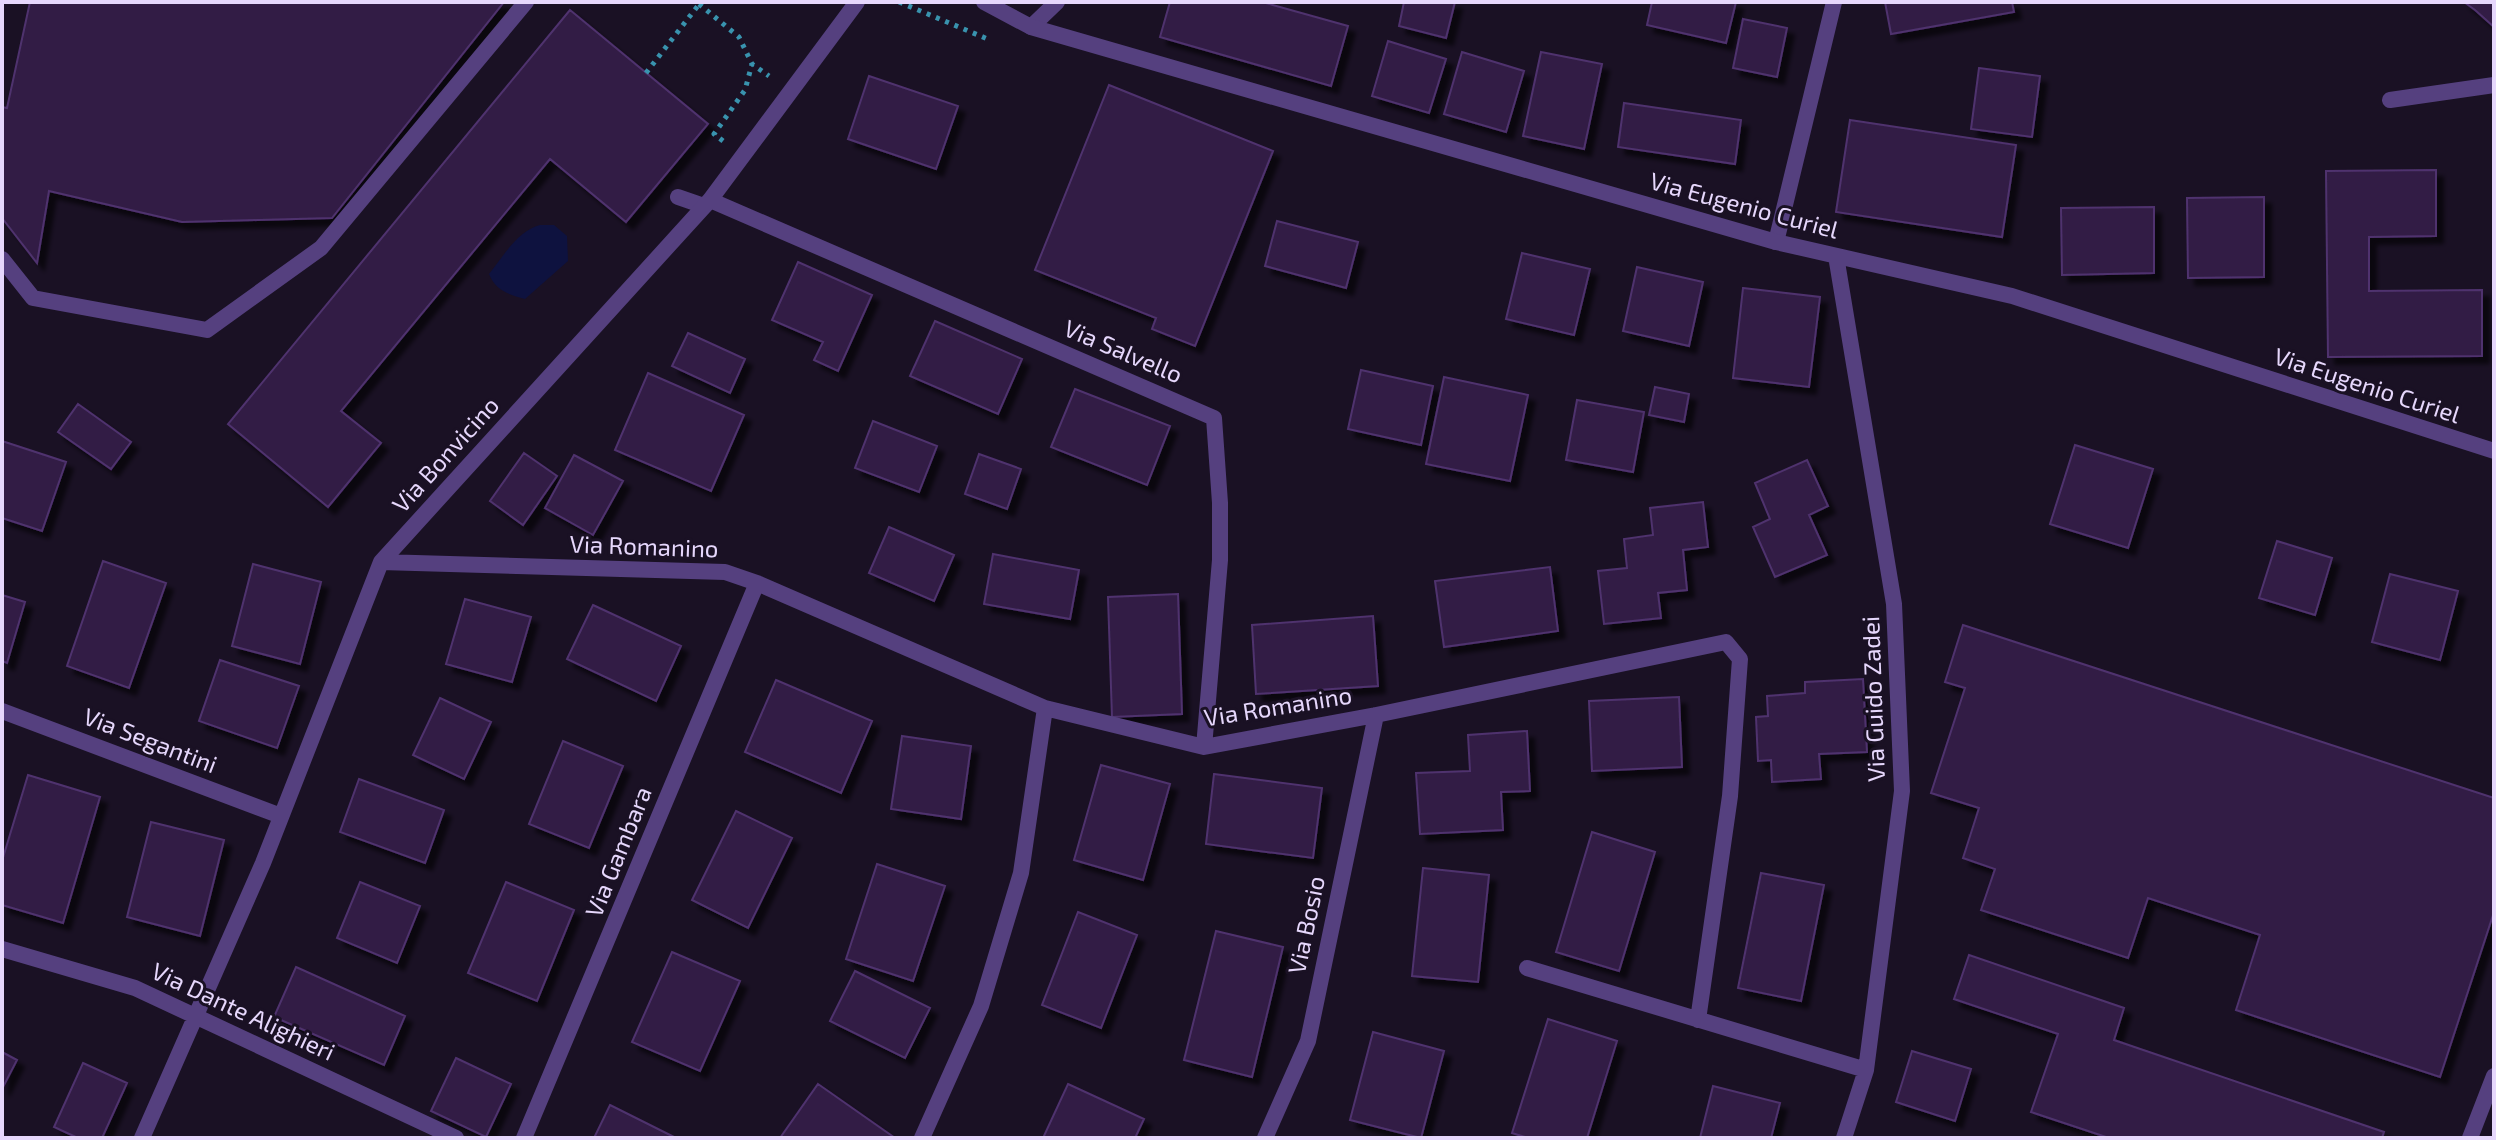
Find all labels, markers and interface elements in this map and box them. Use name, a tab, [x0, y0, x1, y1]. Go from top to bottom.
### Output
street label: Via Eugenio Curiel	[1647, 165, 1842, 244]
street label: Via Salvello	[1060, 313, 1187, 389]
street label: Via Eugenio Curiel	[2271, 341, 2464, 428]
street label: Via Bonvicino	[385, 390, 504, 518]
street label: Via Romanino	[569, 528, 719, 563]
street label: Via Guido Zadei	[1855, 616, 1890, 782]
street label: Via Romanino	[1202, 680, 1354, 732]
street label: Via Segantini	[80, 701, 221, 778]
street label: Via Gambara	[578, 782, 657, 921]
street label: Via Bosio	[1281, 873, 1330, 976]
street label: Via Dante Alighieri	[147, 956, 340, 1066]

